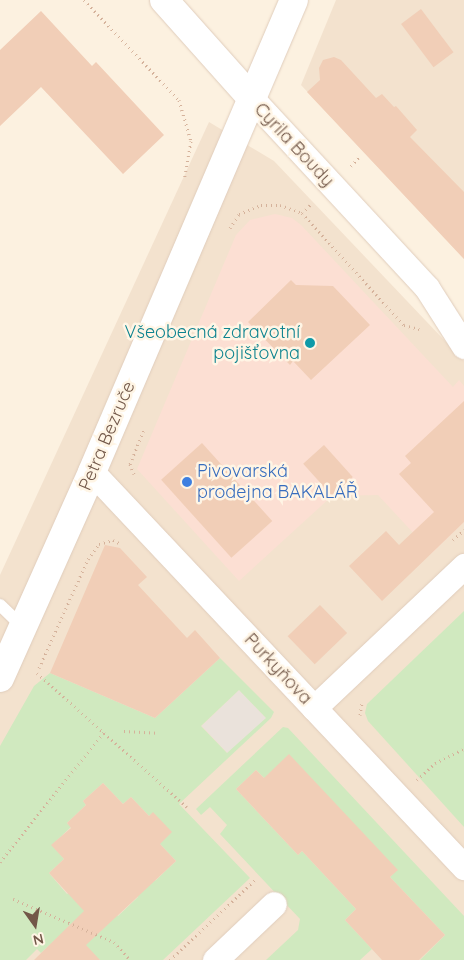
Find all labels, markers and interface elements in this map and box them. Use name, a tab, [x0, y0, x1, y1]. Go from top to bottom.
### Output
street label: Cyrila Boudy	[250, 99, 338, 191]
place label: Všeobecná zdravotní pojišťovna	[125, 322, 300, 364]
marker: Všeobecná zdravotní pojišťovna	[304, 337, 316, 349]
street label: Petra Bezruče	[74, 378, 140, 494]
place label: Pivovarská prodejna BAKALÁŘ	[197, 461, 358, 504]
marker: Pivovarská prodejna BAKALÁŘ	[181, 476, 193, 488]
street label: Purkyňova	[240, 629, 316, 709]
north arrow	[10, 900, 60, 950]
text: N	[31, 930, 45, 950]

